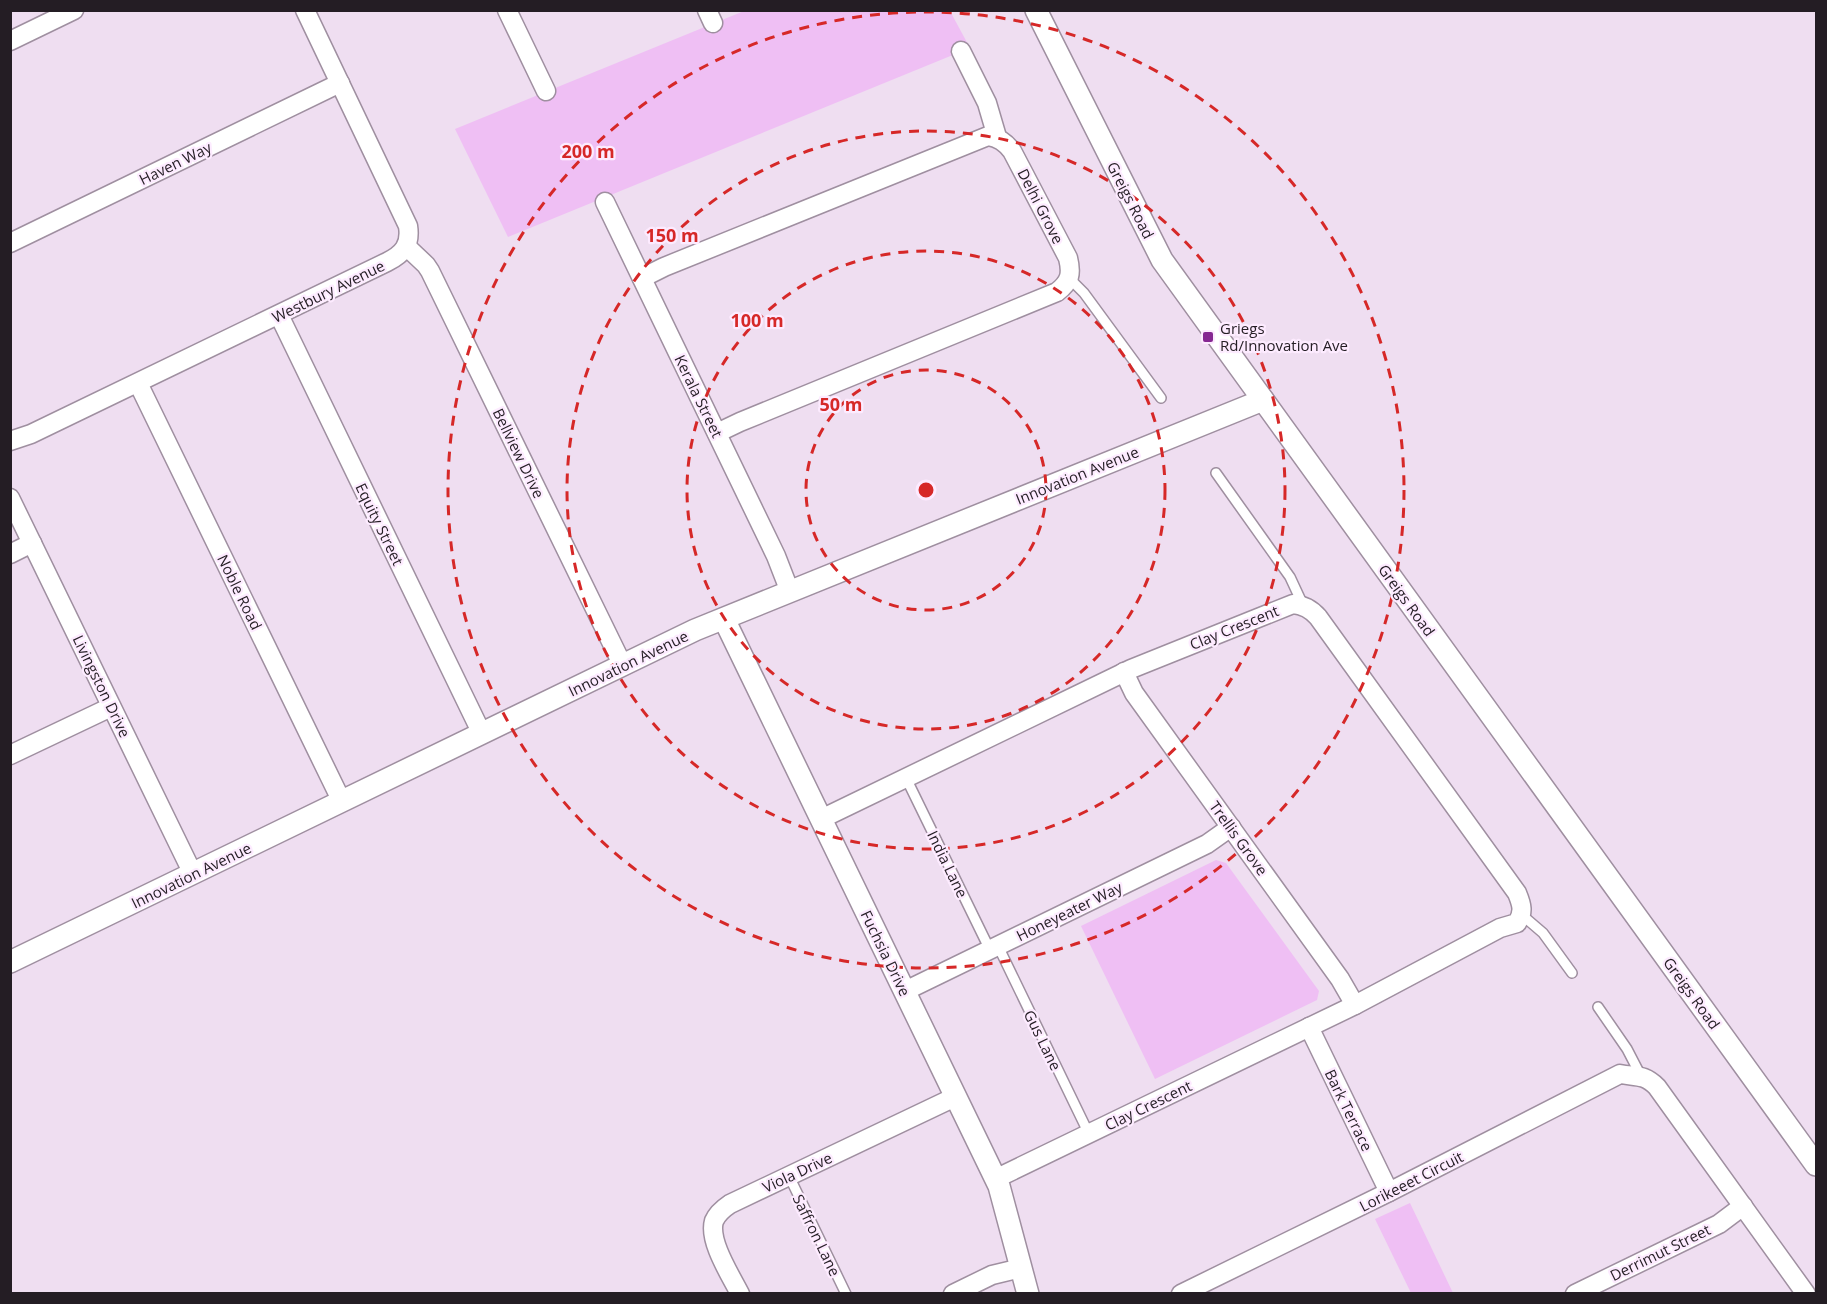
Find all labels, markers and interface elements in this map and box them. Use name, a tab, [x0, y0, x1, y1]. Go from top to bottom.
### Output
street label: Haven Way	[136, 137, 215, 189]
text: 200 m	[561, 139, 615, 163]
street label: Greigs Road	[1103, 158, 1159, 242]
street label: Delhi Grove	[1013, 165, 1069, 247]
text: 150 m	[645, 223, 699, 247]
street label: Westbury Avenue	[268, 255, 388, 327]
text: 100 m	[730, 308, 784, 332]
place label: Griegs Rd/Innovation Ave	[1220, 318, 1348, 355]
marker: Griegs Rd/Innovation Ave	[1201, 330, 1215, 344]
street label: Kerala Street	[670, 351, 728, 441]
text: 50 m	[820, 392, 862, 416]
street label: Bellview Drive	[489, 405, 549, 501]
street label: Innovation Avenue	[1013, 441, 1141, 509]
street label: Equity Street	[351, 480, 409, 568]
centre of rings	[916, 480, 936, 500]
street label: Noble Road	[213, 551, 267, 633]
street label: Greigs Road	[1374, 560, 1440, 640]
street label: Clay Crescent	[1187, 600, 1281, 654]
street label: Innovation Avenue	[565, 625, 691, 701]
street label: Livingston Drive	[69, 631, 135, 741]
street label: Trellis Grove	[1205, 797, 1273, 879]
street label: India Lane	[923, 827, 973, 901]
street label: Innovation Avenue	[128, 837, 254, 913]
street label: Honeyeater Way	[1013, 876, 1126, 945]
street label: Fuchsia Drive	[857, 907, 915, 999]
street label: Greigs Road	[1659, 953, 1725, 1033]
street label: Gus Lane	[1020, 1006, 1066, 1074]
street label: Bark Terrace	[1321, 1066, 1377, 1154]
street label: Clay Crescent	[1101, 1075, 1195, 1135]
street label: Lorikeeet Circuit	[1356, 1146, 1466, 1216]
street label: Viola Drive	[759, 1147, 835, 1197]
street label: Saffron Lane	[789, 1191, 845, 1279]
street label: Derrimut Street	[1606, 1219, 1714, 1285]

